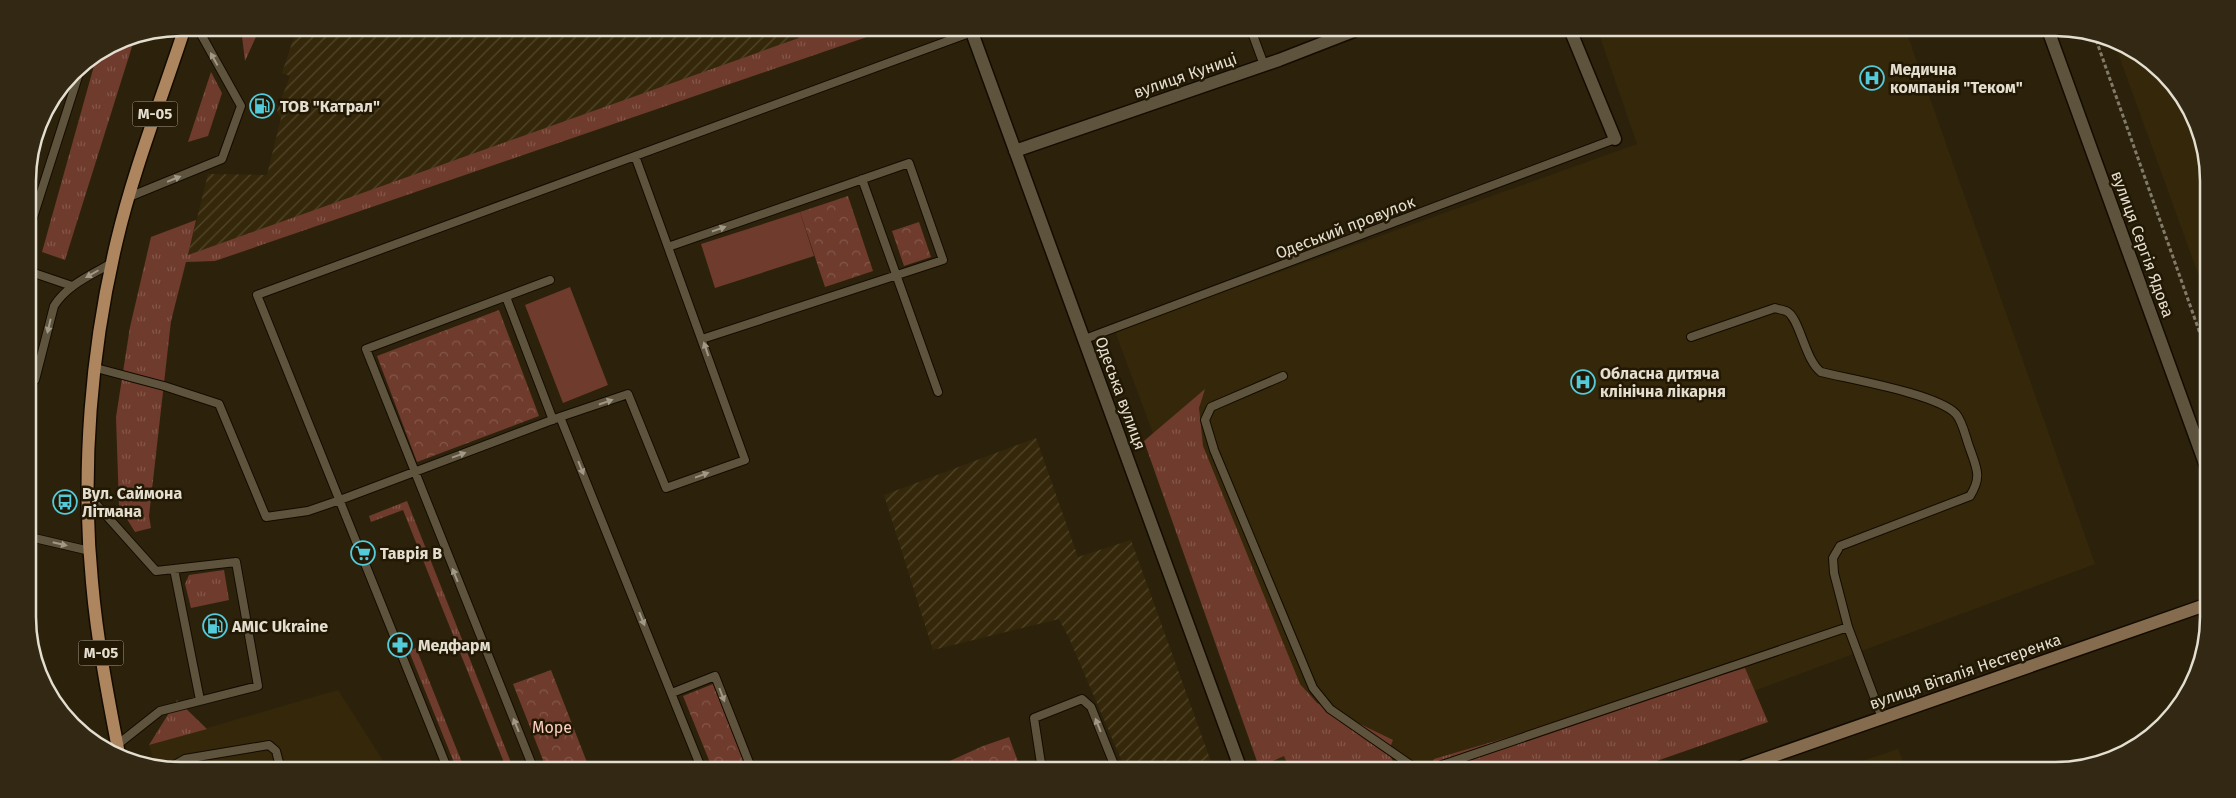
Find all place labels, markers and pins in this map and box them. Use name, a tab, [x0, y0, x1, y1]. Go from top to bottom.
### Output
place label: Медична компанія "Теком"	[1890, 60, 2023, 97]
hospital icon: Медична компанія "Теком"	[1859, 65, 1885, 91]
fuel station icon: ТОВ "Катрал"	[249, 93, 275, 119]
place label: ТОВ "Катрал"	[280, 97, 380, 116]
place label: Обласна дитяча клінічна лікарня	[1600, 364, 1726, 401]
hospital icon: Обласна дитяча клінічна лікарня	[1570, 369, 1596, 395]
place label: Вул. Саймона Літмана	[82, 484, 182, 521]
bus stop icon: Вул. Саймона Літмана	[52, 489, 78, 515]
supermarket icon: Таврія В	[350, 540, 376, 566]
place label: Таврія В	[380, 544, 442, 563]
fuel station icon: AMIC Ukraine	[202, 613, 228, 639]
place label: AMIC Ukraine	[231, 617, 328, 636]
pharmacy icon: Медфарм	[387, 632, 413, 658]
place label: Медфарм	[418, 636, 491, 655]

